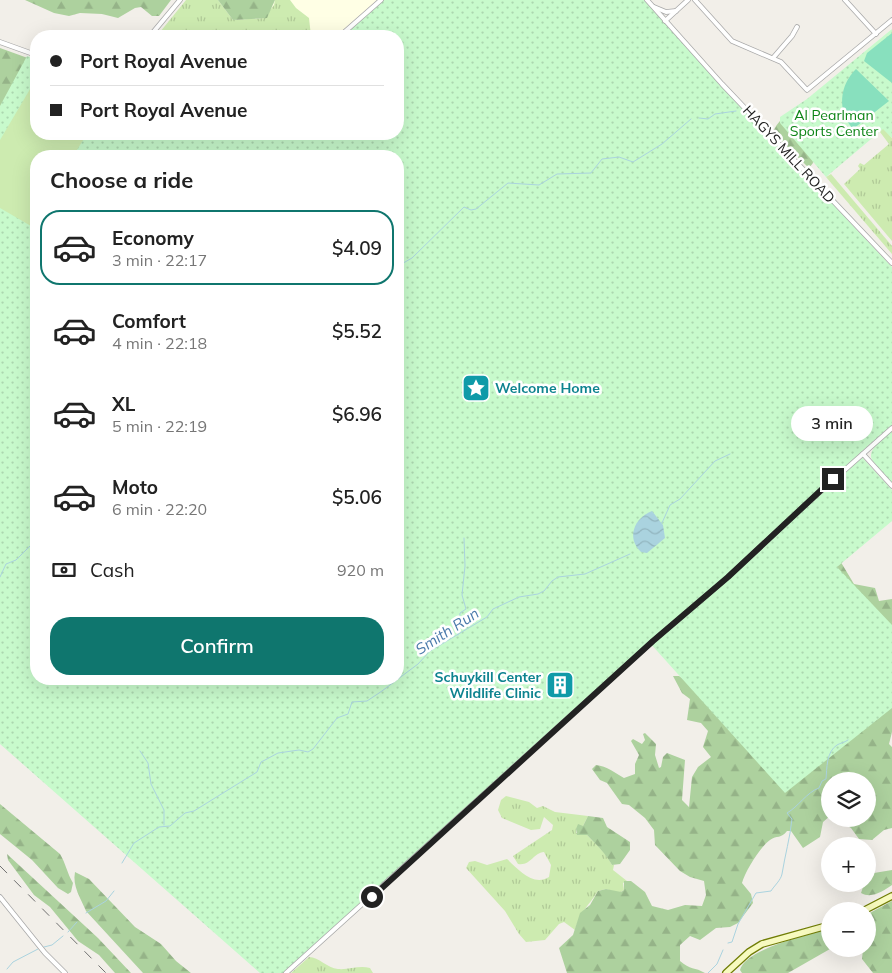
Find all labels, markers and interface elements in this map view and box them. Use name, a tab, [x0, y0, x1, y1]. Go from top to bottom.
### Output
text: Port Royal Avenue	[80, 49, 248, 73]
text: Port Royal Avenue	[80, 98, 248, 122]
street label: HAGYS MILL ROAD	[739, 101, 839, 207]
park label: Al Pearlman Sports Center	[790, 106, 879, 140]
text: Choose a ride	[50, 166, 193, 194]
icon: car	[52, 225, 97, 270]
text: Economy	[112, 226, 194, 250]
text: $4.09	[332, 236, 382, 260]
text: 3 min · 22:17	[112, 250, 207, 270]
icon: car	[52, 308, 97, 353]
text: Comfort	[112, 309, 186, 333]
text: $5.52	[332, 319, 382, 343]
text: 4 min · 22:18	[112, 333, 207, 353]
place icon: Welcome Home	[461, 373, 491, 403]
place label: Welcome Home	[495, 379, 600, 397]
icon: car	[52, 391, 97, 436]
text: XL	[112, 392, 135, 416]
text: $6.96	[332, 402, 382, 426]
callout: 3 min	[792, 406, 874, 442]
text: 3 min	[811, 413, 853, 433]
text: 5 min · 22:19	[112, 416, 207, 436]
route end	[822, 468, 844, 490]
icon: car	[52, 474, 97, 519]
text: Moto	[112, 475, 158, 499]
text: $5.06	[332, 485, 382, 509]
text: 6 min · 22:20	[112, 499, 207, 519]
icon: cash	[50, 556, 78, 584]
text: Cash	[90, 558, 135, 582]
text: 920 m	[337, 560, 384, 580]
water label: Smith Run	[412, 603, 482, 659]
button: Confirm	[50, 617, 384, 675]
place label: Schuykill Center Wildlife Clinic	[434, 668, 541, 702]
building icon: Schuykill Center Wildlife Clinic	[545, 670, 575, 700]
map controls	[821, 772, 876, 957]
button: layers	[821, 772, 876, 827]
button: +	[821, 837, 876, 892]
route start	[361, 886, 383, 908]
button: −	[821, 902, 876, 957]

